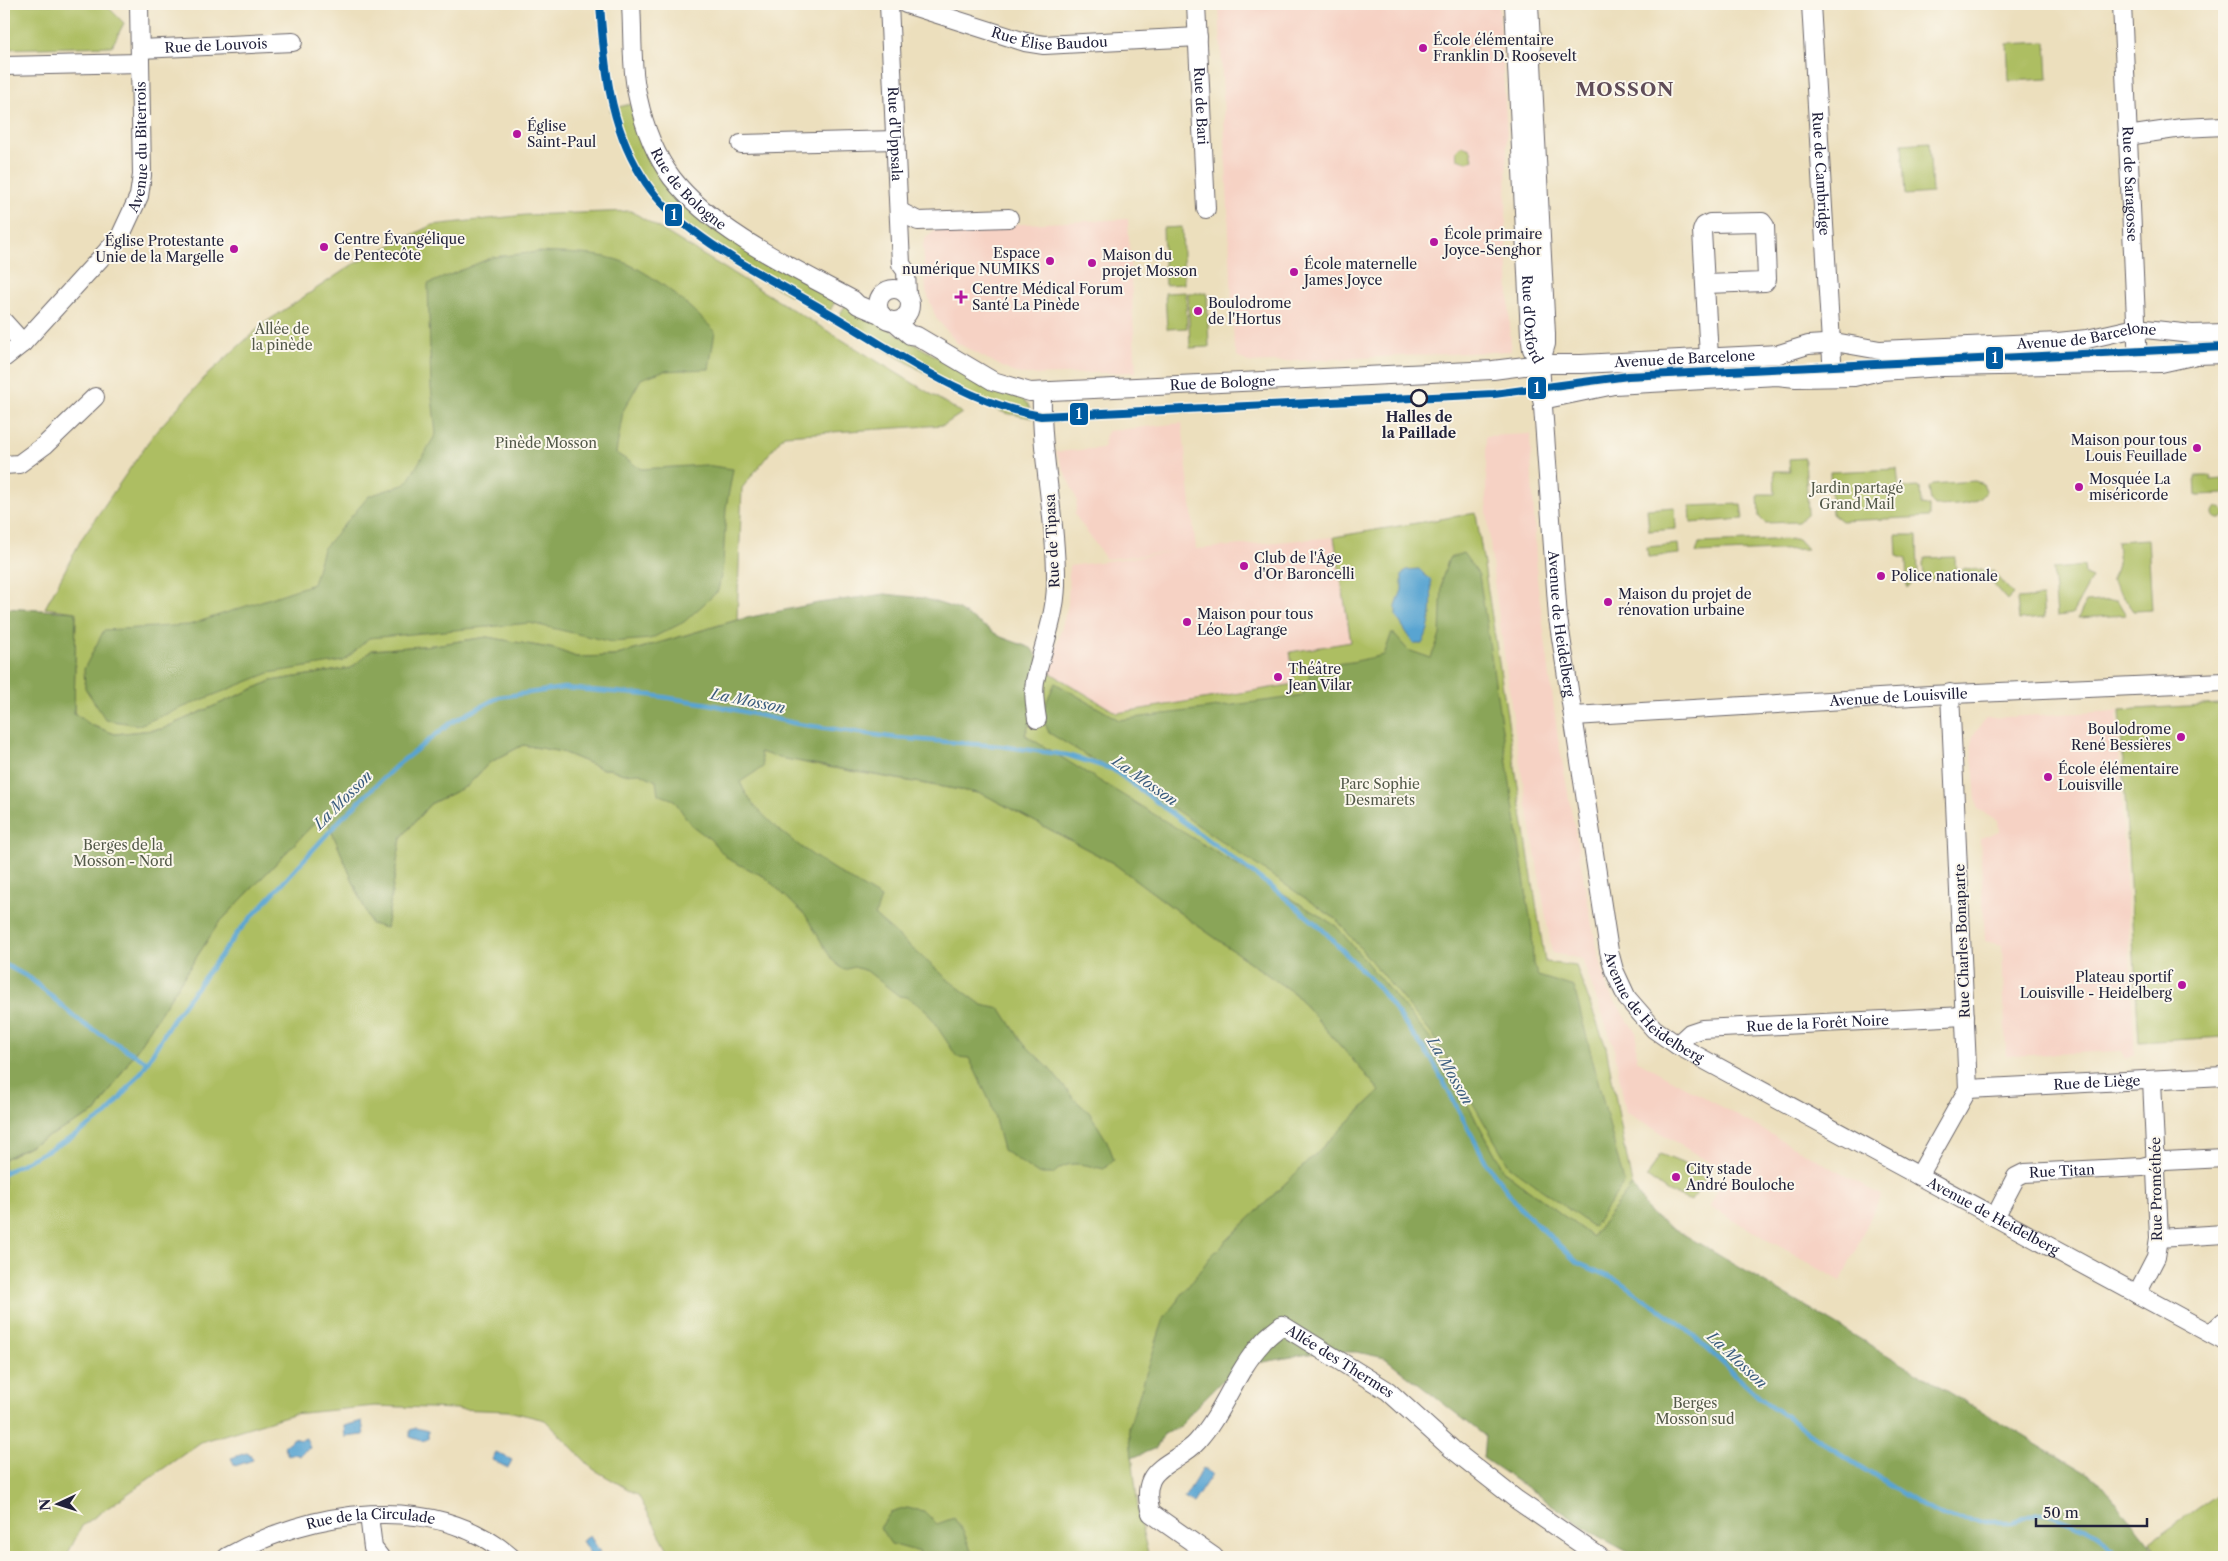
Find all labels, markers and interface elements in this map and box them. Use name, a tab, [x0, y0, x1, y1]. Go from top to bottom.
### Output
street label: Rue Élise Baudou	[989, 23, 1108, 54]
place label: École élémentaire Franklin D. Roosevelt	[1433, 31, 1577, 65]
street label: Rue de Louvois	[164, 34, 268, 57]
marker: École élémentaire Franklin D. Roosevelt	[1417, 42, 1429, 54]
street label: Rue de Bari	[1190, 67, 1212, 145]
district label: MOSSON	[1575, 78, 1675, 101]
street label: Avenue du Biterrois	[123, 81, 151, 216]
street label: Rue d'Uppsala	[884, 86, 906, 182]
street label: Rue de Cambridge	[1808, 111, 1834, 236]
place label: Église Saint-Paul	[527, 117, 596, 151]
street label: Rue de Saragosse	[2118, 126, 2142, 242]
marker: Église Saint-Paul	[511, 128, 523, 140]
street label: Rue de Bologne	[647, 145, 730, 234]
line badge: 1	[664, 203, 683, 227]
text: 1	[671, 206, 678, 224]
place label: École primaire Joyce-Senghor	[1442, 225, 1542, 259]
place label: Centre Évangélique de Pentecôte	[334, 230, 465, 264]
place label: Église Protestante Unie de la Margelle	[95, 232, 224, 266]
marker: École primaire Joyce-Senghor	[1428, 236, 1440, 248]
marker: Centre Évangélique de Pentecôte	[318, 241, 330, 253]
marker: Église Protestante Unie de la Margelle	[228, 243, 240, 255]
place label: Espace numérique NUMIKS	[902, 244, 1040, 278]
place label: Maison du projet Mosson	[1102, 246, 1198, 280]
marker: Espace numérique NUMIKS	[1044, 255, 1056, 267]
place label: École maternelle James Joyce	[1302, 255, 1417, 289]
marker: Maison du projet Mosson	[1086, 257, 1098, 269]
marker: École maternelle James Joyce	[1288, 266, 1300, 278]
street label: Rue d'Oxford	[1518, 275, 1547, 367]
place label: Centre Médical Forum Santé La Pinède	[972, 280, 1123, 314]
marker: Centre Médical Forum Santé La Pinède	[954, 290, 968, 304]
place label: Boulodrome de l'Hortus	[1208, 294, 1292, 328]
marker: Boulodrome de l'Hortus	[1192, 305, 1204, 317]
street label: Avenue de Barcelone	[2015, 318, 2158, 353]
park label: Allée de la pinède	[252, 320, 313, 354]
street label: Avenue de Barcelone	[1613, 346, 1756, 371]
line badge: 1	[1985, 346, 2004, 370]
text: 1	[1992, 349, 1999, 367]
street label: Rue de Bologne	[1169, 371, 1276, 394]
line badge: 1	[1527, 376, 1547, 400]
text: 1	[1534, 379, 1541, 397]
marker: Halles de la Paillade	[1410, 389, 1428, 407]
line badge: 1	[1069, 402, 1089, 426]
text: 1	[1076, 405, 1083, 423]
place label: Halles de la Paillade	[1382, 408, 1456, 442]
place label: Maison pour tous Louis Feuillade	[2071, 431, 2187, 465]
park label: Pinède Mosson	[495, 434, 597, 452]
marker: Maison pour tous Louis Feuillade	[2191, 442, 2203, 454]
place label: Mosquée La miséricorde	[2089, 470, 2171, 504]
park label: Jardin partagé Grand Mail	[1809, 479, 1903, 513]
marker: Mosquée La miséricorde	[2073, 481, 2085, 493]
street label: Rue de Tipasa	[1041, 493, 1063, 589]
place label: Club de l'Âge d'Or Baroncelli	[1254, 549, 1355, 583]
street label: Avenue de Heidelberg	[1544, 549, 1579, 699]
marker: Club de l'Âge d'Or Baroncelli	[1238, 560, 1250, 572]
place label: Police nationale	[1891, 567, 1998, 585]
marker: Police nationale	[1875, 570, 1887, 582]
place label: Maison du projet de rénovation urbaine	[1618, 585, 1752, 619]
marker: Maison du projet de rénovation urbaine	[1602, 596, 1614, 608]
place label: Maison pour tous Léo Lagrange	[1197, 605, 1313, 639]
marker: Maison pour tous Léo Lagrange	[1181, 616, 1193, 628]
place label: Théâtre Jean Vilar	[1286, 660, 1352, 694]
marker: Théâtre Jean Vilar	[1272, 671, 1284, 683]
water label: La Mosson	[708, 684, 787, 717]
street label: Avenue de Louisville	[1828, 684, 1968, 710]
place label: Boulodrome René Bessières	[2071, 720, 2171, 754]
marker: Boulodrome René Bessières	[2175, 731, 2187, 743]
water label: La Mosson	[1108, 751, 1182, 810]
place label: École élémentaire Louisville	[2058, 760, 2179, 794]
water label: La Mosson	[309, 766, 376, 834]
marker: École élémentaire Louisville	[2042, 771, 2054, 783]
park label: Parc Sophie Desmarets	[1340, 775, 1420, 809]
park label: Berges de la Mosson - Nord	[73, 836, 173, 870]
street label: Rue Charles Bonaparte	[1950, 863, 1974, 1018]
street label: Avenue de Heidelberg	[1600, 949, 1708, 1067]
place label: Plateau sportif Louisville - Heidelberg	[2020, 968, 2174, 1002]
marker: Plateau sportif Louisville - Heidelberg	[2176, 979, 2188, 991]
street label: Rue de la Forêt Noire	[1746, 1011, 1889, 1036]
water label: La Mosson	[1423, 1032, 1478, 1108]
street label: Rue de Liège	[2053, 1071, 2141, 1094]
street label: Rue Prométhée	[2146, 1137, 2166, 1241]
place label: City stade André Bouloche	[1685, 1160, 1795, 1194]
street label: Rue Titan	[2029, 1160, 2095, 1182]
marker: City stade André Bouloche	[1670, 1171, 1682, 1183]
street label: Avenue de Heidelberg	[1923, 1173, 2063, 1259]
street label: Allée des Thermes	[1282, 1320, 1398, 1401]
water label: La Mosson	[1703, 1326, 1771, 1392]
park label: Berges Mosson sud	[1656, 1394, 1735, 1428]
north arrow	[32, 1478, 82, 1528]
scale bar	[2036, 1496, 2147, 1528]
text: N	[36, 1498, 54, 1512]
text: 50 m	[2043, 1503, 2079, 1522]
street label: Rue de la Circulade	[304, 1505, 437, 1533]

